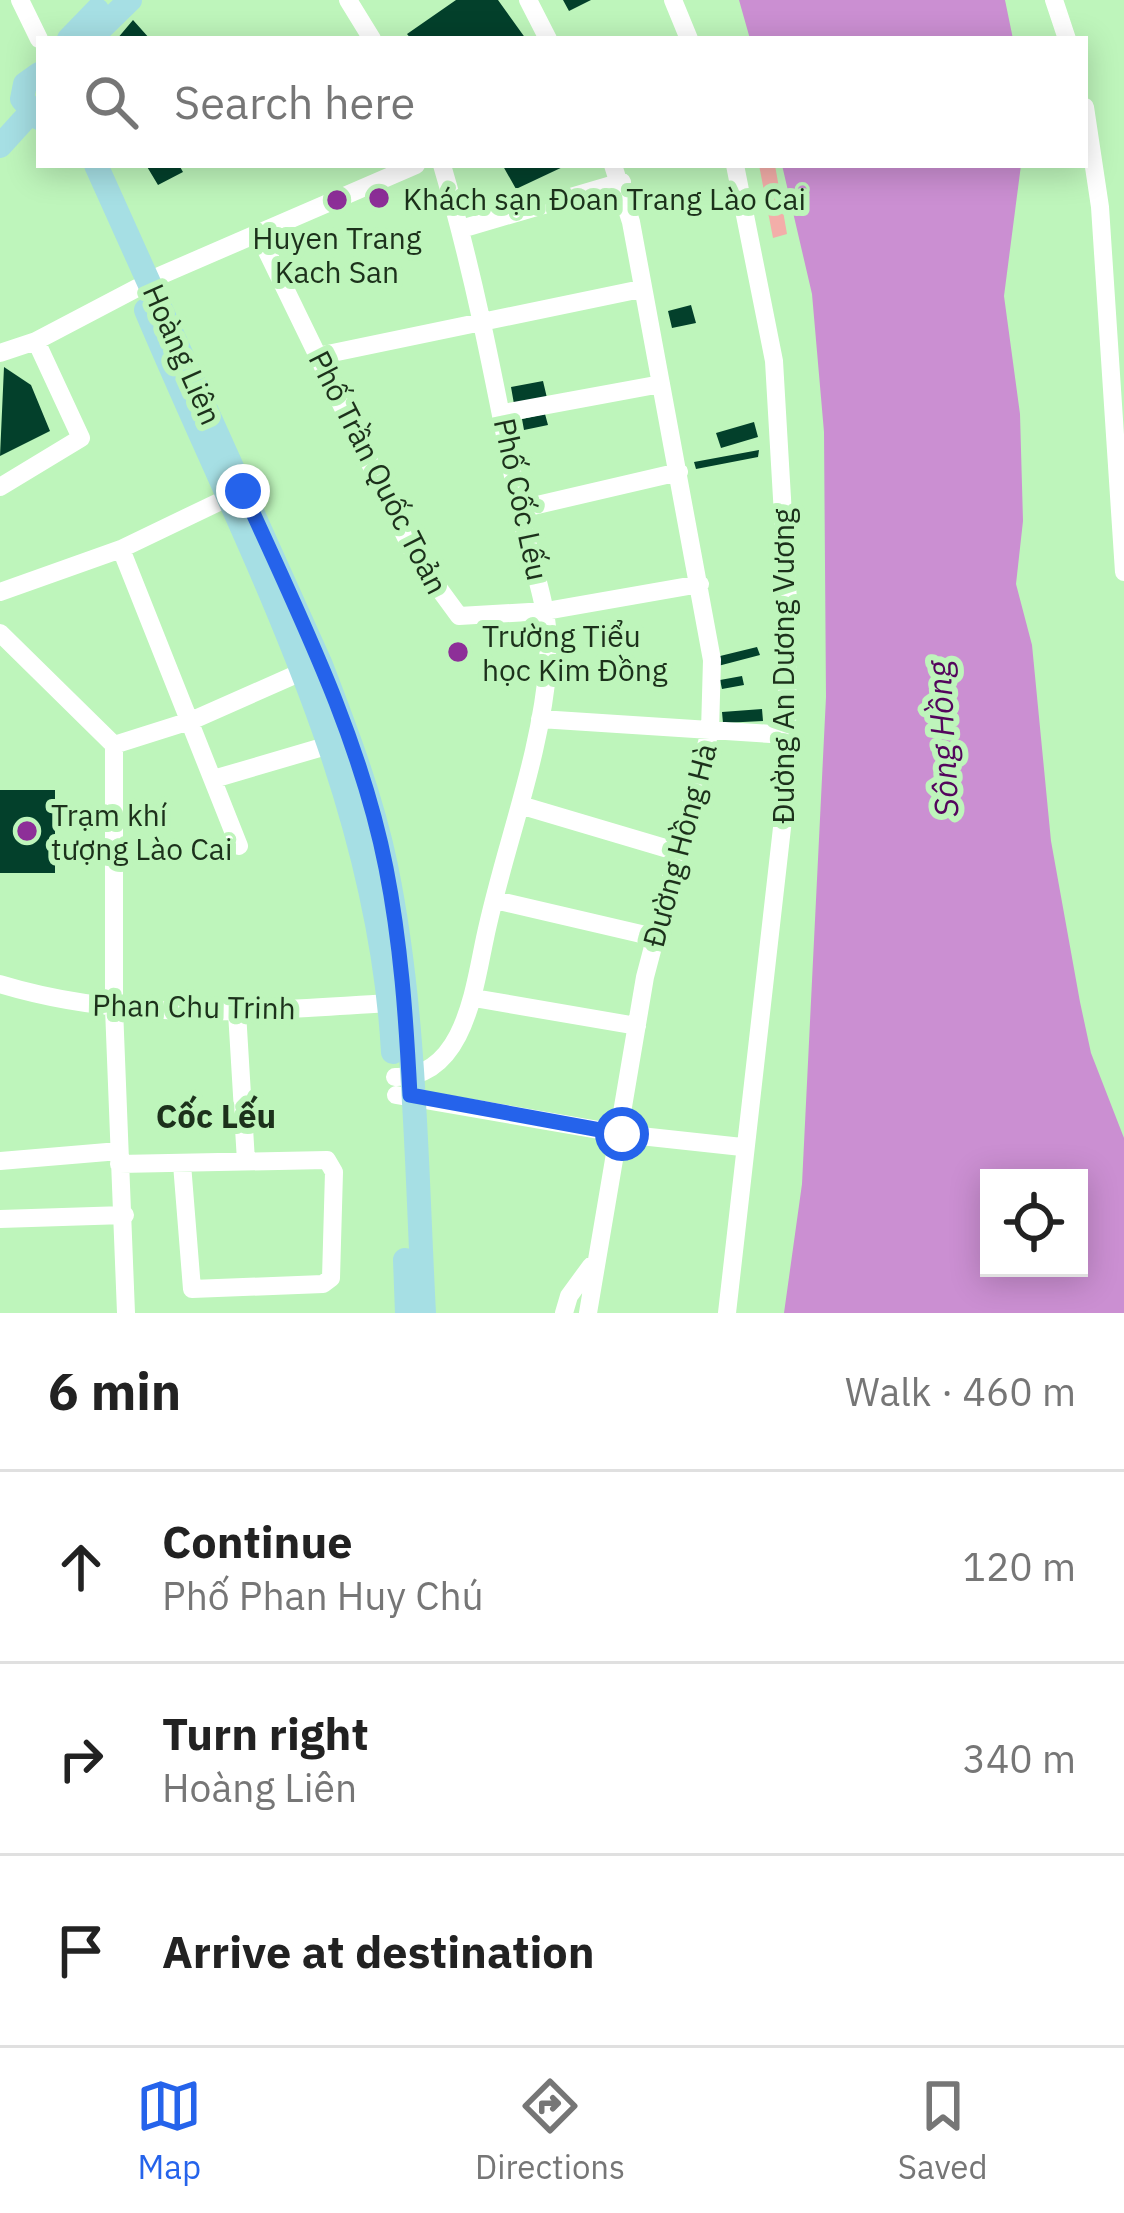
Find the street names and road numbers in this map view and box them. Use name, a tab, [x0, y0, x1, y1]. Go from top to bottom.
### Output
street label: Hoàng Liên	[135, 278, 231, 430]
street label: Phố Trần Quốc Toản	[301, 344, 457, 600]
street label: Phố Cốc Lếu	[486, 414, 558, 584]
street label: Đường An Dương Vương	[763, 508, 802, 824]
street label: Đường Hồng Hà	[633, 739, 725, 951]
street label: Phan Chu Trinh	[92, 985, 296, 1027]

